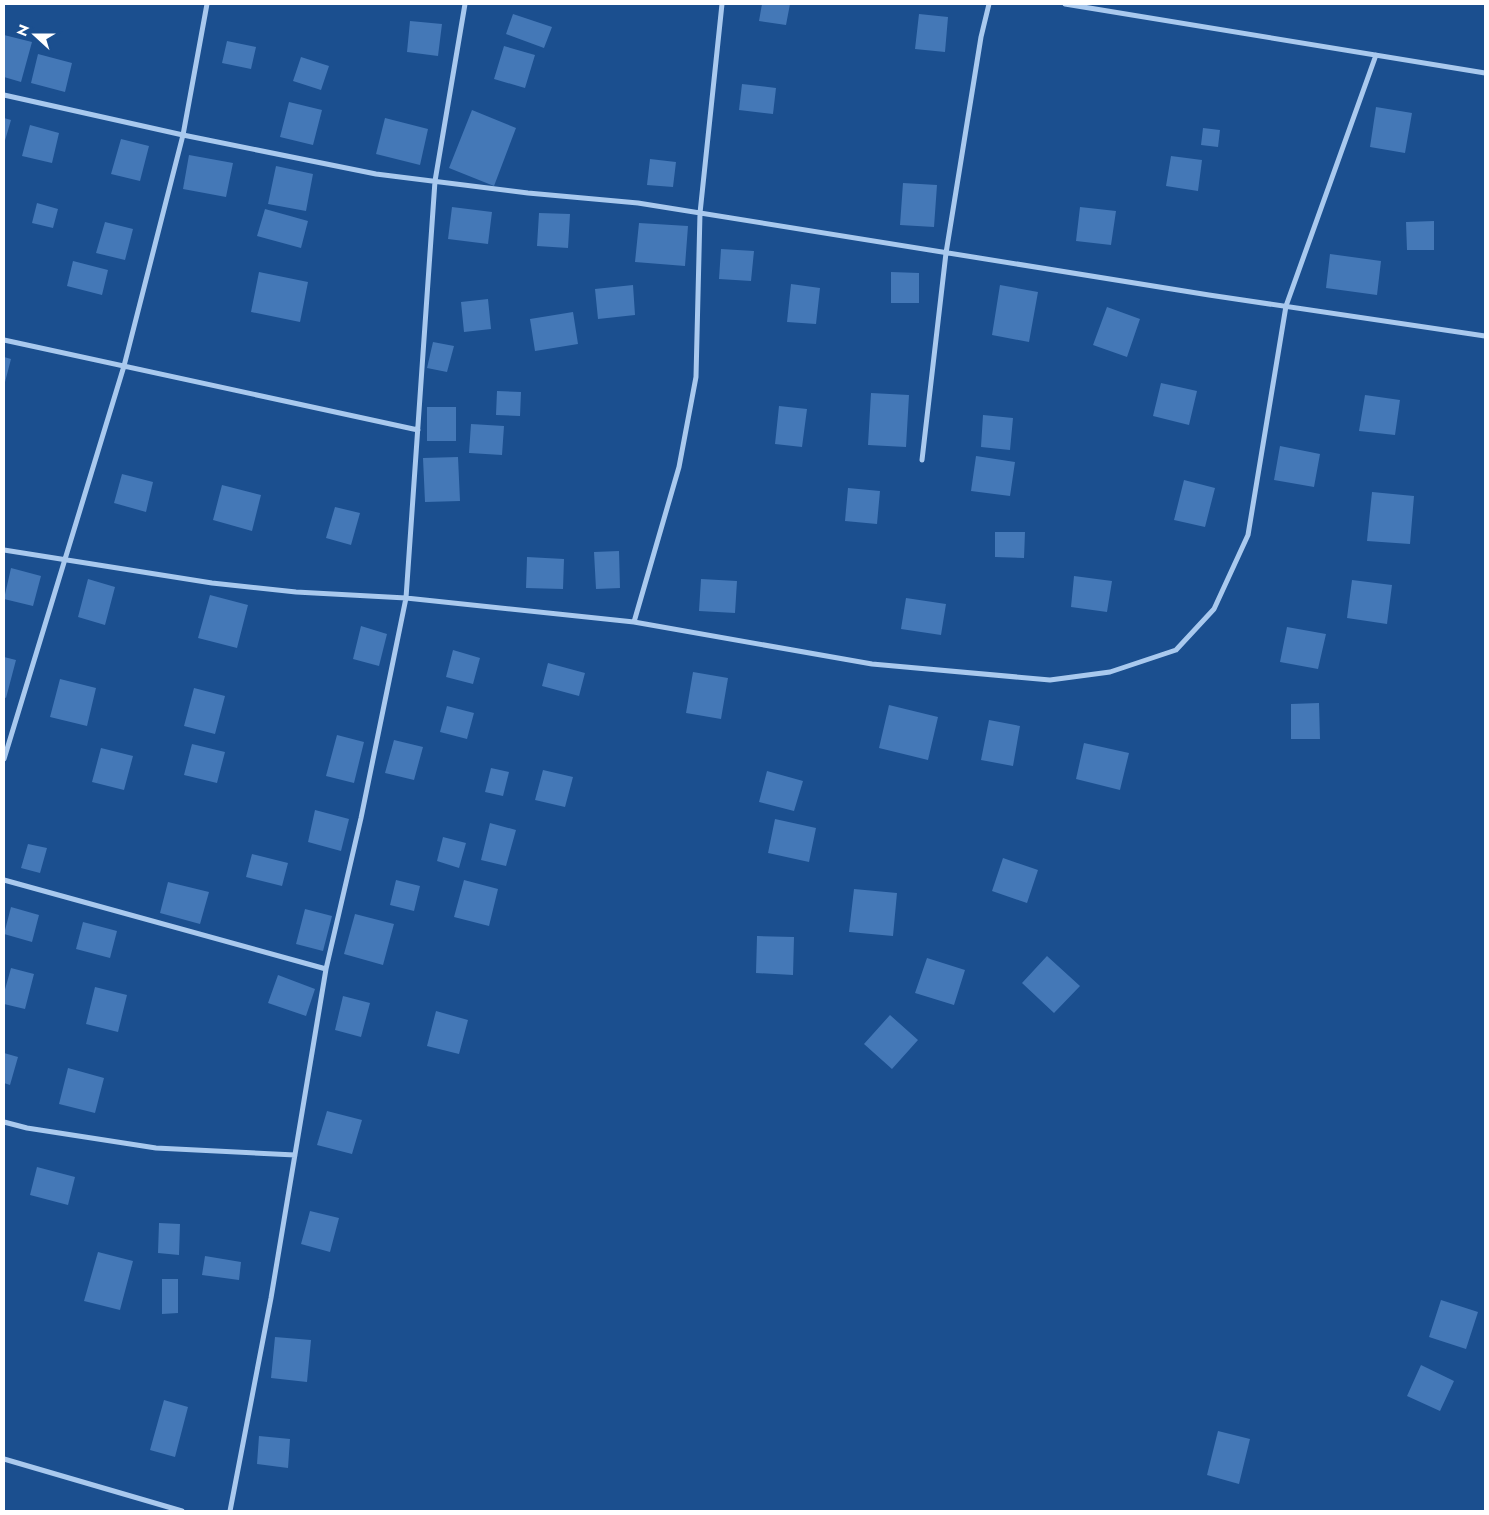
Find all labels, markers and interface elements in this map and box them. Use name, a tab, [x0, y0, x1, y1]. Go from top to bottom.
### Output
north arrow	[10, 10, 60, 60]
text: N	[12, 22, 34, 39]

